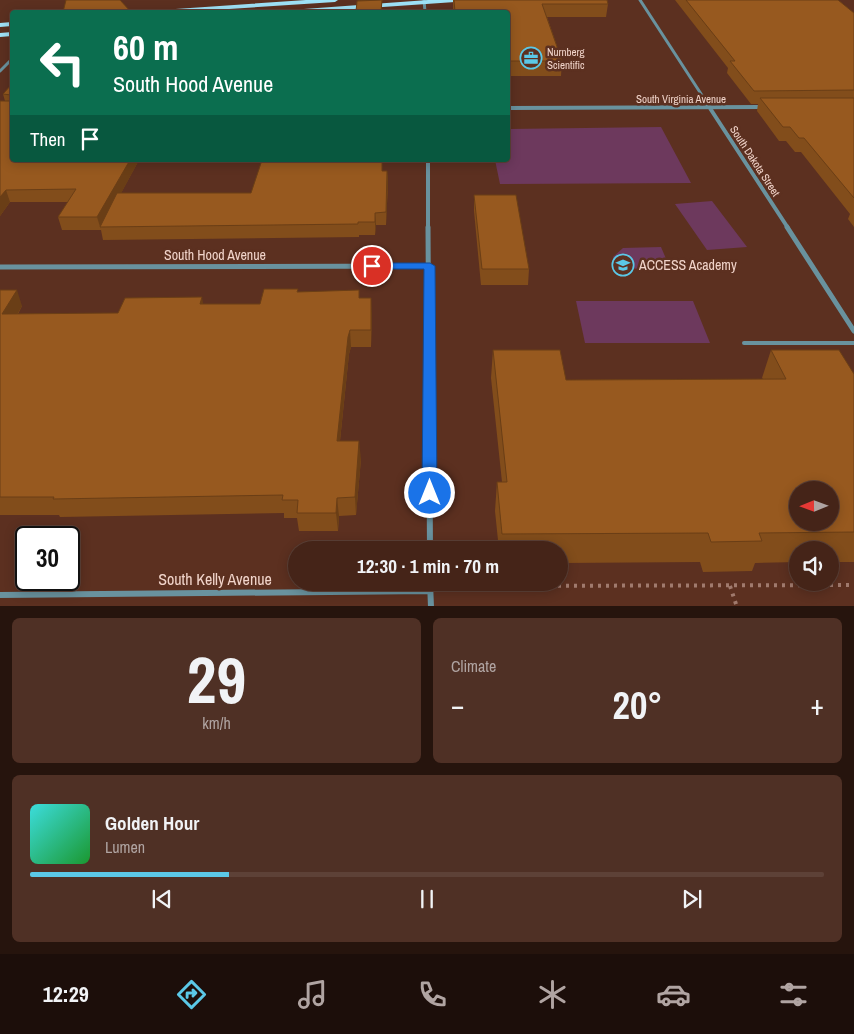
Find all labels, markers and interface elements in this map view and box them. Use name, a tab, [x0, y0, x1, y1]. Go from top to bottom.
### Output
text: 60 m	[113, 24, 178, 71]
icon: left	[30, 30, 95, 95]
place label: Nurnberg Scientific	[547, 45, 585, 72]
office icon: Nurnberg Scientific	[519, 46, 543, 70]
text: South Hood Avenue	[113, 69, 273, 99]
street label: South Virginia Avenue	[636, 92, 726, 106]
street label: South Dakota Street	[727, 123, 783, 199]
icon: arrive	[76, 125, 104, 153]
text: Then	[30, 126, 66, 152]
pin	[351, 245, 393, 287]
street label: South Hood Avenue	[164, 246, 266, 264]
icon: arrive	[358, 252, 386, 280]
school or university icon: ACCESS Academy	[611, 253, 635, 277]
place label: ACCESS Academy	[638, 256, 737, 274]
position arrow	[403, 466, 455, 518]
north arrow	[789, 481, 839, 531]
map controls	[789, 481, 839, 591]
speed limit sign: 30	[15, 526, 80, 591]
button: sound	[789, 541, 839, 591]
text: 12:30 · 1 min · 70 m	[357, 553, 499, 579]
street label: South Kelly Avenue	[158, 568, 272, 590]
text: 29	[187, 636, 246, 723]
text: Climate	[451, 655, 496, 677]
text: 20°	[613, 680, 662, 731]
text: −	[451, 686, 464, 724]
text: +	[811, 686, 824, 724]
text: km/h	[202, 712, 231, 734]
text: Golden Hour	[105, 810, 199, 836]
text: Lumen	[105, 836, 145, 858]
icon: previous	[148, 885, 176, 913]
icon: pause	[413, 885, 441, 913]
icon: next	[678, 885, 706, 913]
icon: directions	[174, 977, 209, 1012]
icon: music	[295, 977, 330, 1012]
icon: phone	[415, 977, 450, 1012]
icon: climate	[535, 977, 570, 1012]
icon: car	[656, 977, 691, 1012]
icon: filters	[776, 977, 811, 1012]
text: 12:29	[43, 979, 89, 1009]

